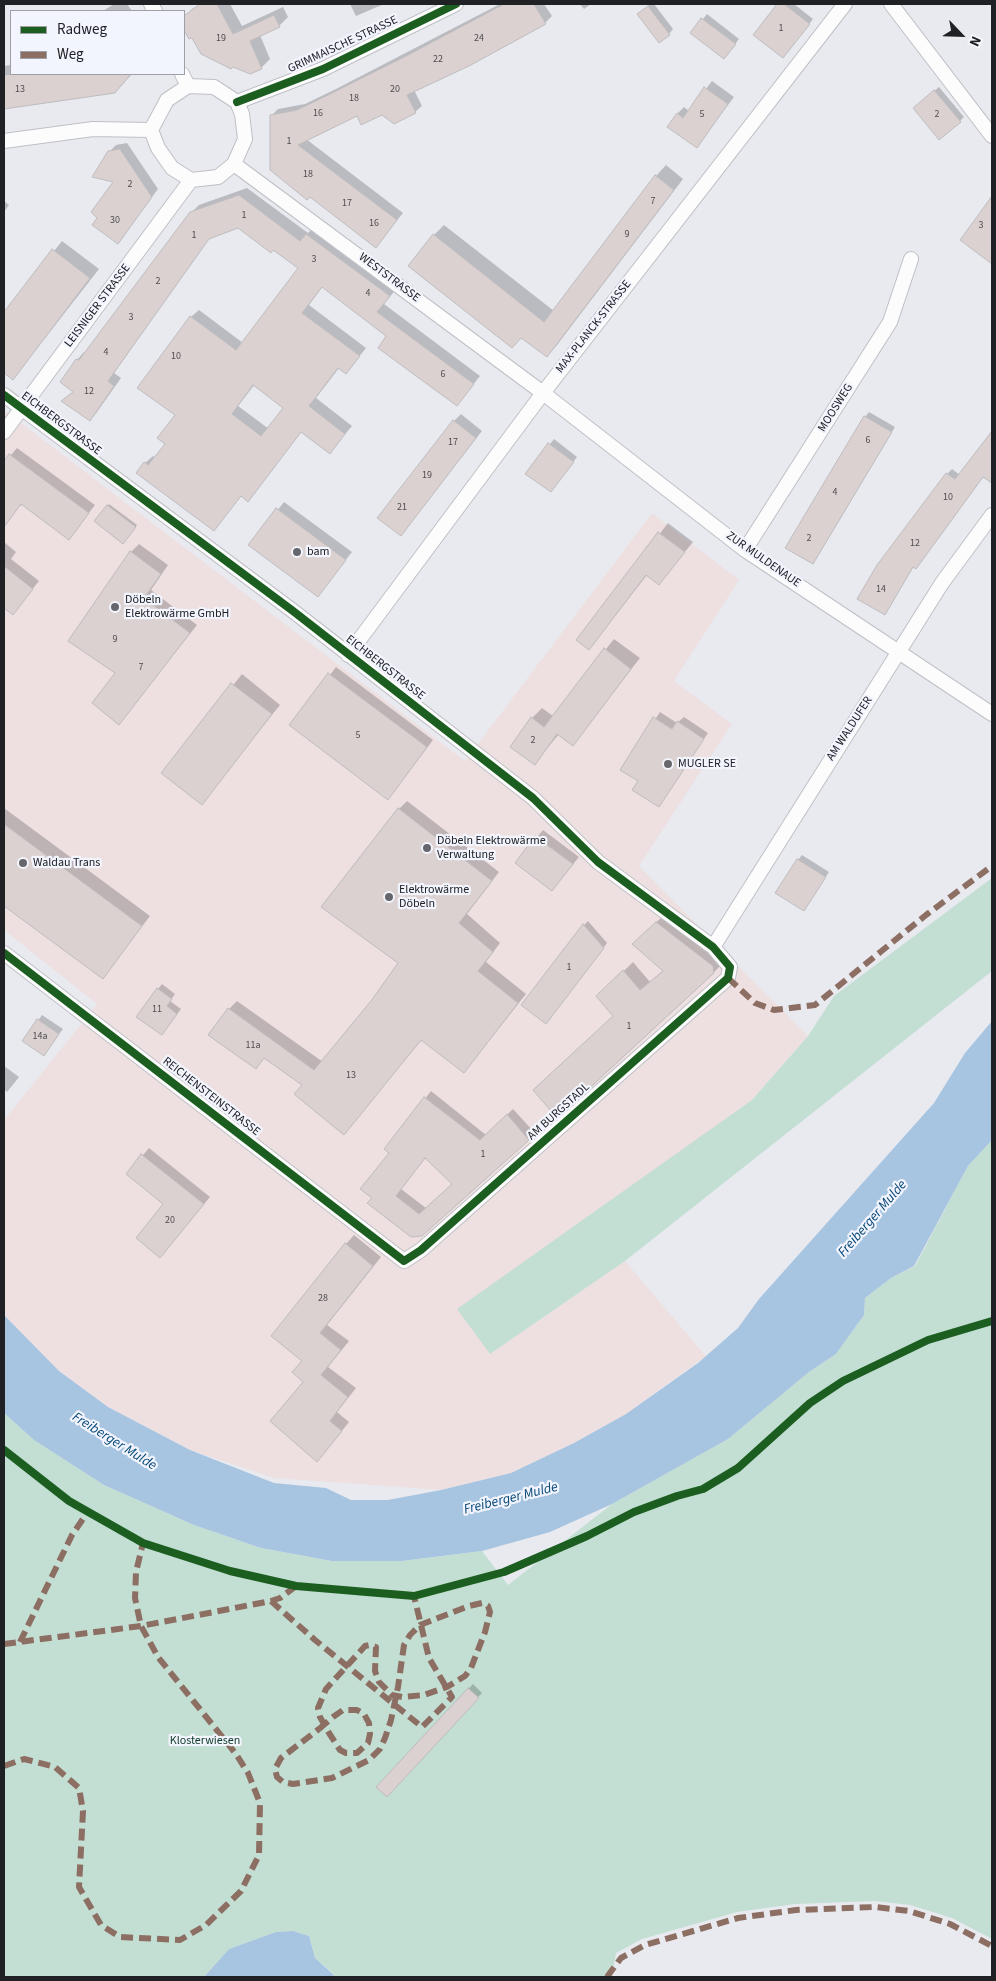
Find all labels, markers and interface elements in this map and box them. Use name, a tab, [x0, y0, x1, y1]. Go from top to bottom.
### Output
legend	[10, 10, 185, 75]
north arrow	[936, 10, 986, 60]
street label: GRIMMAISCHE STRASSE	[286, 13, 400, 77]
text: Radweg	[57, 19, 107, 40]
house number: 1	[779, 23, 783, 35]
house number: 19	[216, 33, 226, 45]
house number: 24	[474, 33, 484, 45]
text: N	[964, 33, 986, 49]
text: Weg	[57, 44, 84, 65]
house number: 22	[433, 54, 443, 66]
house number: 13	[15, 84, 25, 96]
house number: 20	[390, 84, 400, 96]
house number: 18	[349, 93, 359, 105]
house number: 16	[313, 108, 323, 120]
house number: 5	[700, 109, 704, 121]
house number: 2	[935, 109, 939, 121]
house number: 1	[287, 136, 291, 148]
house number: 18	[303, 169, 313, 181]
house number: 2	[128, 179, 132, 191]
house number: 7	[651, 196, 655, 208]
house number: 17	[342, 198, 352, 210]
house number: 1	[242, 210, 246, 222]
house number: 30	[110, 215, 120, 227]
house number: 16	[369, 218, 379, 230]
house number: 3	[979, 220, 983, 232]
house number: 9	[625, 229, 629, 241]
house number: 1	[192, 230, 196, 242]
street label: WESTSTRASSE	[356, 250, 422, 306]
house number: 3	[312, 254, 316, 266]
street label: LEISNIGER STRASSE	[62, 262, 134, 350]
house number: 2	[156, 276, 160, 288]
street label: MAX-PLANCK-STRASSE	[553, 278, 635, 376]
house number: 4	[366, 288, 370, 300]
house number: 3	[129, 312, 133, 324]
house number: 4	[104, 347, 108, 359]
house number: 10	[171, 351, 181, 363]
house number: 6	[441, 369, 445, 381]
street label: MOOSWEG	[816, 381, 856, 435]
house number: 12	[84, 386, 94, 398]
street label: EICHBERGSTRASSE	[18, 389, 104, 459]
house number: 6	[866, 435, 870, 447]
house number: 17	[448, 437, 458, 449]
house number: 19	[422, 470, 432, 482]
house number: 4	[833, 487, 837, 499]
house number: 10	[943, 492, 953, 504]
house number: 21	[397, 502, 407, 514]
street label: ZUR MULDENAUE	[723, 529, 803, 591]
house number: 2	[807, 533, 811, 545]
house number: 12	[910, 538, 920, 550]
place label: bam	[307, 545, 329, 559]
marker: bam	[291, 546, 303, 558]
house number: 14	[876, 584, 886, 596]
place label: Döbeln Elektrowärme GmbH	[125, 593, 229, 621]
marker: Döbeln Elektrowärme GmbH	[109, 601, 121, 613]
street label: EICHBERGSTRASSE	[342, 633, 428, 703]
house number: 9	[113, 634, 117, 646]
house number: 7	[139, 662, 143, 674]
street label: AM WALDUFER	[824, 694, 876, 764]
house number: 5	[356, 730, 360, 742]
house number: 2	[531, 735, 535, 747]
place label: MUGLER SE	[678, 757, 736, 771]
marker: MUGLER SE	[662, 758, 674, 770]
place label: Döbeln Elektrowärme Verwaltung	[437, 834, 546, 862]
marker: Döbeln Elektrowärme Verwaltung	[421, 842, 433, 854]
place label: Waldau Trans	[33, 856, 100, 870]
marker: Waldau Trans	[17, 857, 29, 869]
place label: Elektrowärme Döbeln	[399, 883, 469, 911]
marker: Elektrowärme Döbeln	[383, 891, 395, 903]
house number: 1	[567, 962, 571, 974]
house number: 11	[152, 1004, 162, 1016]
house number: 1	[627, 1021, 631, 1033]
house number: 14a	[33, 1031, 47, 1043]
house number: 11a	[246, 1040, 260, 1052]
street label: REICHENSTEINSTRASSE	[159, 1054, 263, 1140]
house number: 13	[346, 1070, 356, 1082]
street label: AM BURGSTADL	[525, 1080, 593, 1144]
house number: 1	[481, 1149, 485, 1161]
water label: Freiberger Mulde	[835, 1177, 911, 1261]
house number: 20	[165, 1215, 175, 1227]
house number: 28	[318, 1293, 328, 1305]
water label: Freiberger Mulde	[69, 1409, 159, 1475]
water label: Freiberger Mulde	[462, 1479, 560, 1519]
park label: Klosterwiesen	[170, 1734, 240, 1748]

